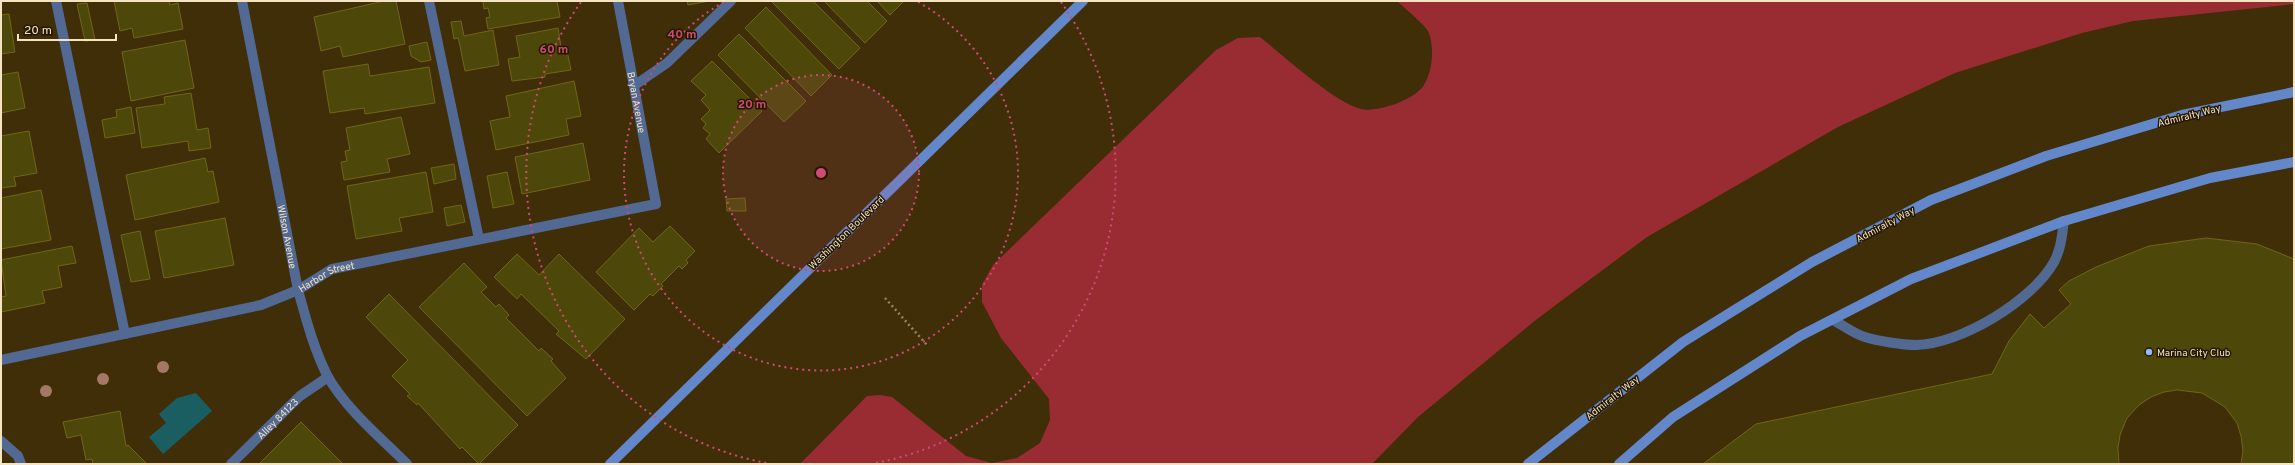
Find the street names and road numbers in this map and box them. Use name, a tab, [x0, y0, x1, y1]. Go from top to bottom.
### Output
street label: Bryan Avenue	[623, 71, 648, 134]
street label: Admiralty Way	[2156, 102, 2222, 131]
street label: Washington Boulevard	[807, 194, 888, 273]
street label: Wilson Avenue	[274, 204, 299, 270]
street label: Admiralty Way	[1854, 204, 1917, 246]
street label: Harbor Street	[297, 260, 356, 296]
street label: Admiralty Way	[1583, 373, 1642, 423]
street label: Alley 84123	[255, 396, 302, 443]

